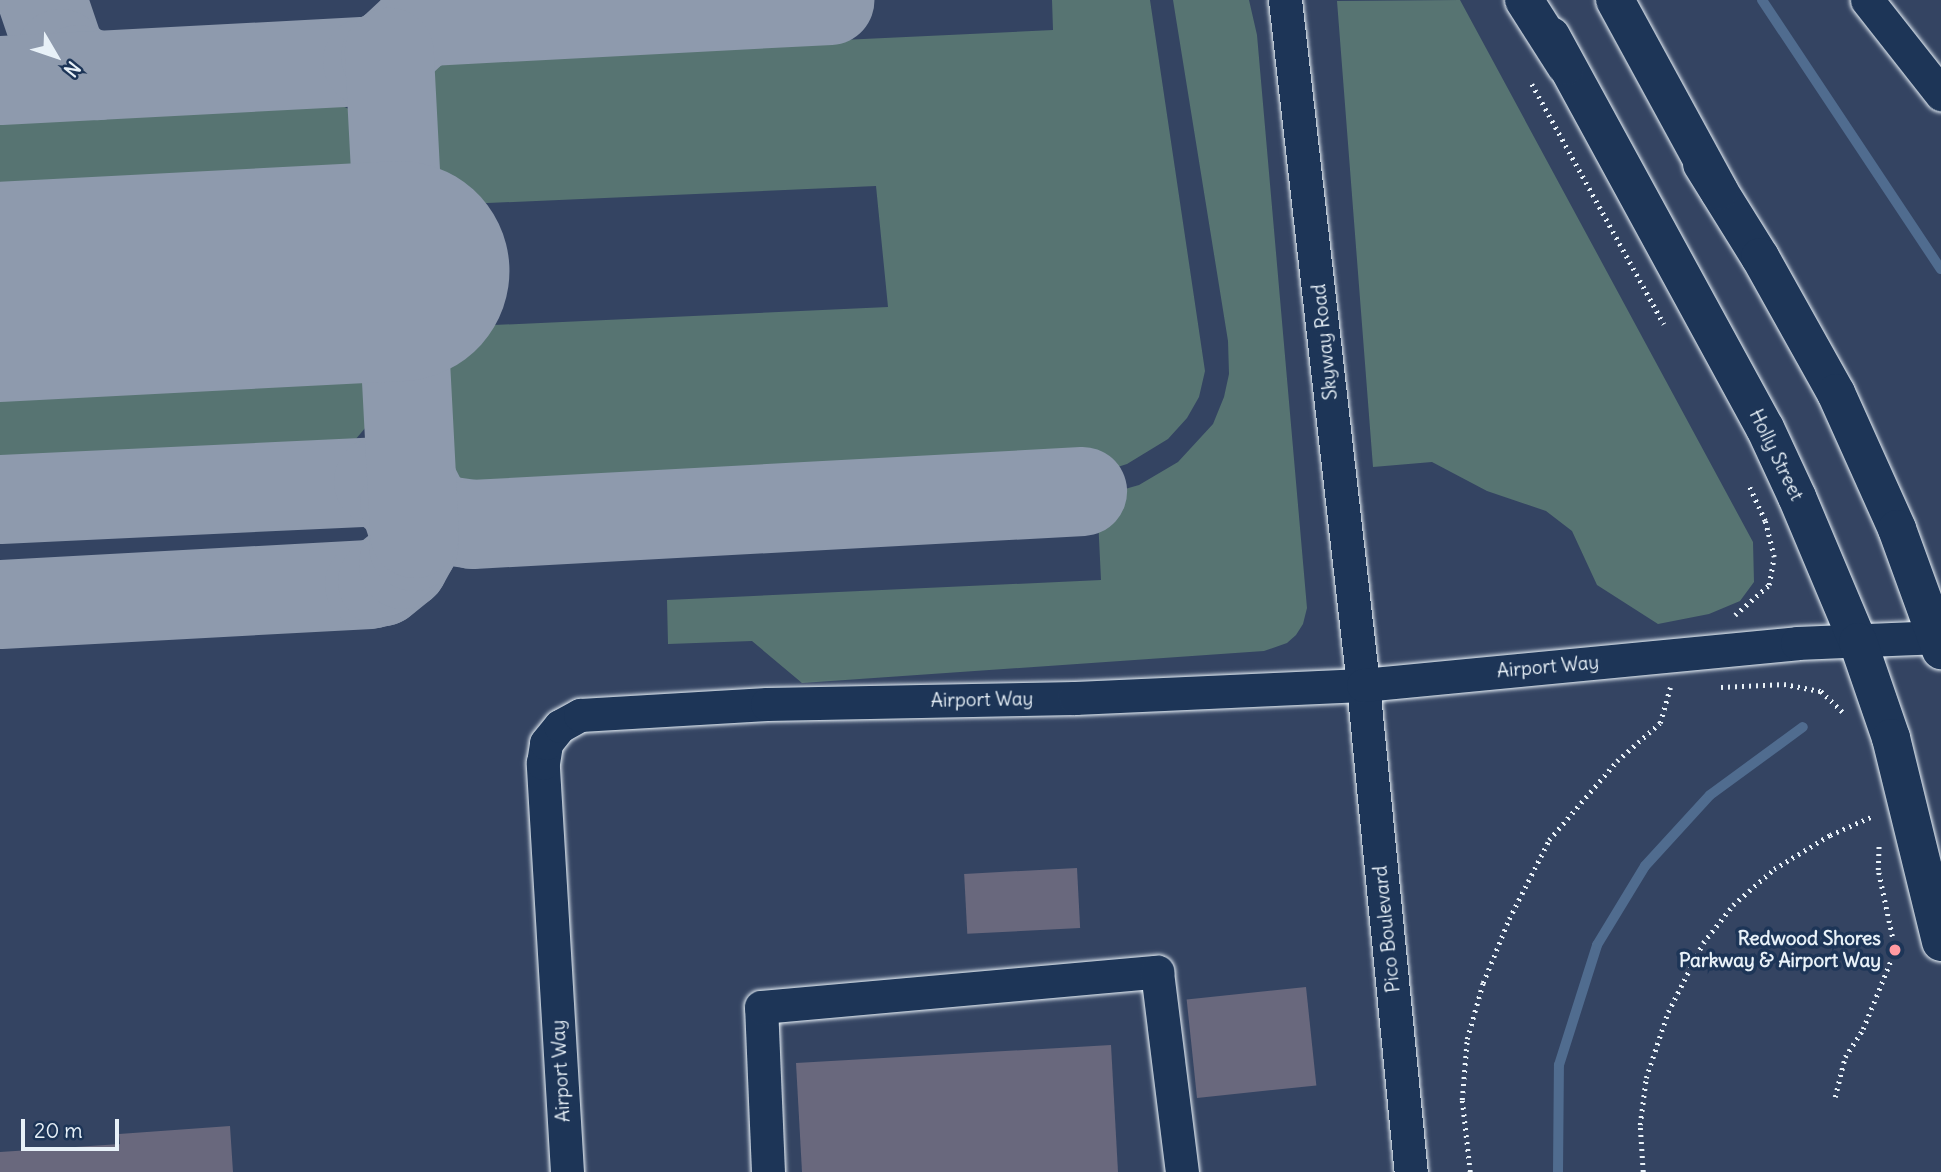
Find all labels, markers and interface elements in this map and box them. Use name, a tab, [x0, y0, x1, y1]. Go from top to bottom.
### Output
north arrow	[21, 21, 91, 91]
text: N	[59, 57, 86, 82]
street label: Skyway Road	[1308, 283, 1342, 401]
street label: Holly Street	[1744, 406, 1808, 504]
street label: Airport Way	[1496, 651, 1600, 683]
street label: Airport Way	[931, 688, 1033, 712]
street label: Pico Boulevard	[1369, 864, 1405, 994]
place label: Redwood Shores Parkway & Airport Way	[1679, 928, 1881, 972]
marker: Redwood Shores Parkway & Airport Way	[1887, 942, 1903, 958]
street label: Airport Way	[547, 1019, 575, 1123]
scale bar	[24, 1106, 122, 1150]
text: 20 m	[34, 1117, 83, 1144]

